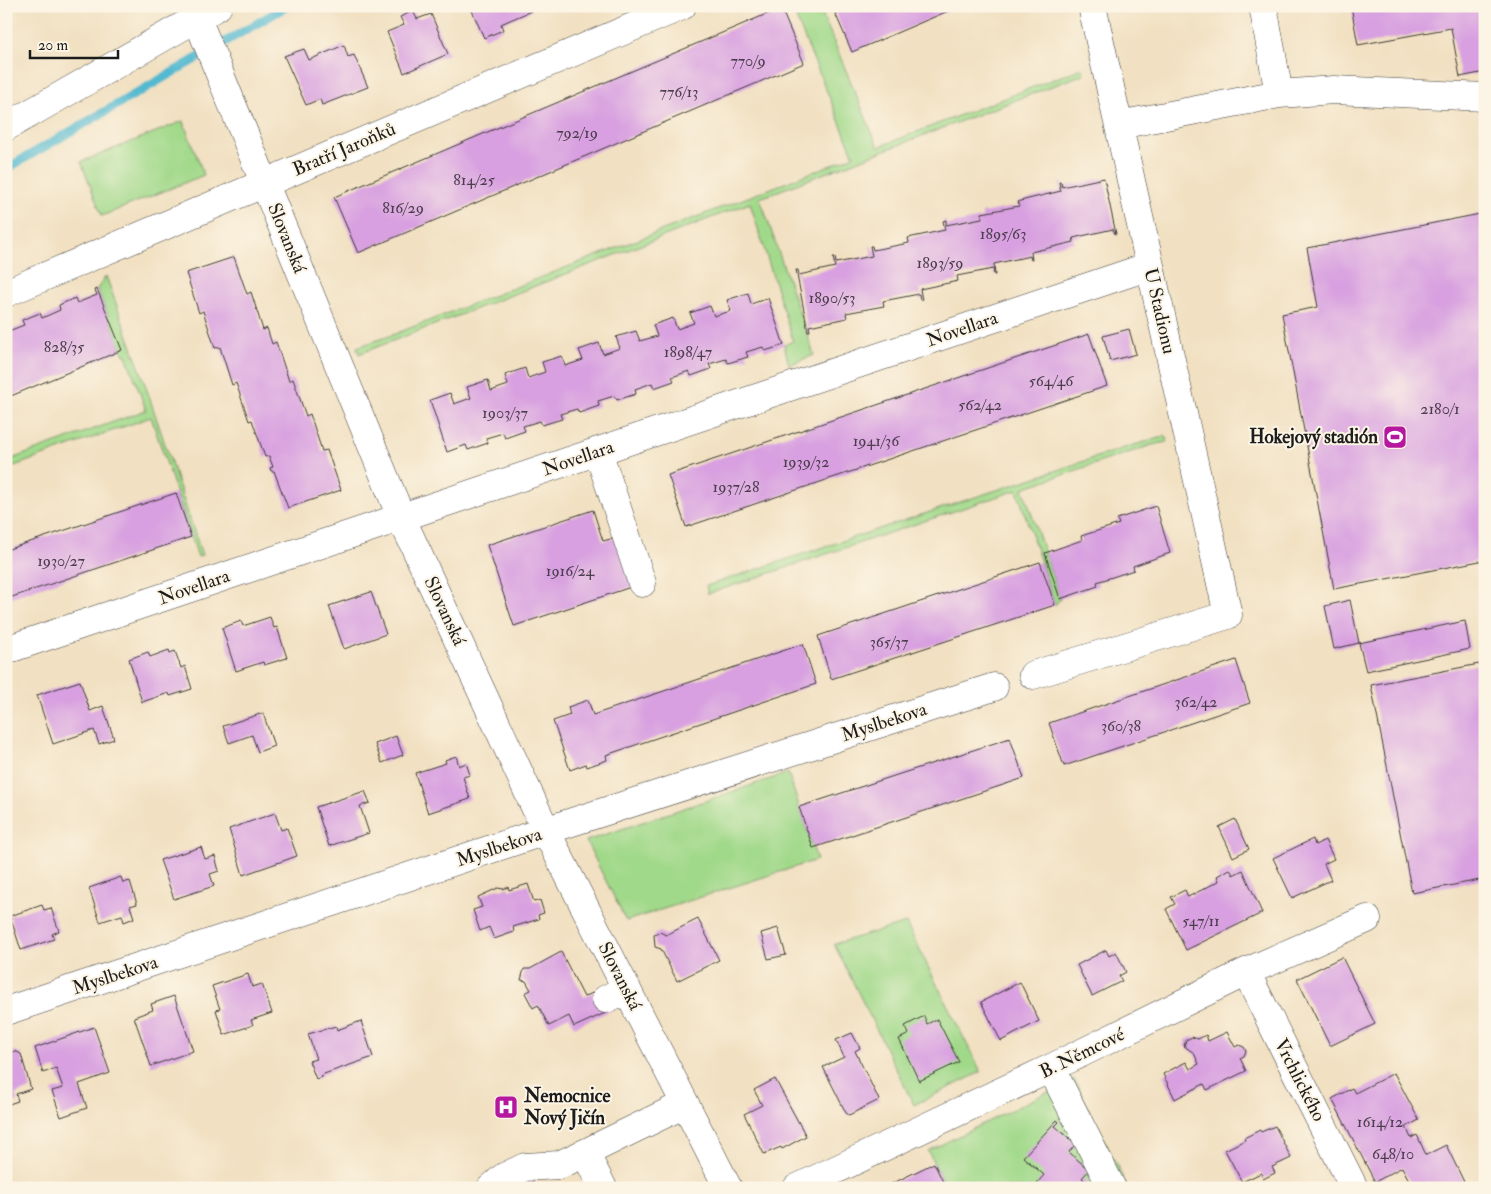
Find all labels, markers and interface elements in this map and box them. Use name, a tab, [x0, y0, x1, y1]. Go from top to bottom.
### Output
scale bar	[30, 28, 118, 60]
text: 20 m	[38, 36, 68, 55]
house number: 770/9	[730, 51, 766, 71]
house number: 776/13	[660, 82, 698, 102]
street label: Bratří Jaroňků	[289, 117, 399, 181]
house number: 792/19	[556, 123, 598, 143]
house number: 814/25	[453, 170, 495, 190]
house number: 816/29	[382, 198, 424, 218]
street label: Slovanská	[262, 200, 312, 277]
house number: 1895/63	[980, 224, 1026, 244]
house number: 1893/59	[917, 253, 963, 273]
street label: U Stadionu	[1138, 266, 1182, 356]
house number: 1890/53	[809, 288, 855, 308]
street label: Novellara	[923, 306, 1001, 352]
house number: 828/35	[44, 337, 84, 357]
house number: 1898/47	[664, 342, 713, 362]
house number: 564/46	[1029, 371, 1074, 391]
house number: 562/42	[958, 395, 1002, 415]
house number: 2180/1	[1420, 399, 1460, 419]
house number: 1903/37	[482, 403, 529, 423]
sports icon: Hokejový stadión	[1382, 424, 1408, 450]
place label: Hokejový stadión	[1249, 425, 1378, 450]
house number: 1941/36	[853, 431, 900, 451]
street label: Novellara	[539, 435, 617, 481]
house number: 1939/32	[783, 452, 829, 472]
house number: 1937/28	[713, 477, 760, 497]
house number: 1930/27	[37, 551, 86, 571]
house number: 1916/24	[546, 561, 596, 581]
street label: Novellara	[155, 564, 233, 610]
street label: Slovanská	[419, 573, 471, 649]
house number: 365/37	[870, 632, 909, 652]
house number: 362/42	[1175, 692, 1217, 712]
street label: Myslbekova	[838, 697, 930, 747]
house number: 360/38	[1101, 716, 1142, 736]
street label: Myslbekova	[453, 822, 545, 872]
house number: 547/11	[1182, 911, 1220, 931]
street label: Slovanská	[593, 938, 647, 1014]
street label: Myslbekova	[69, 950, 161, 1000]
street label: B. Němcové	[1035, 1022, 1129, 1084]
street label: Vrchlického	[1269, 1035, 1331, 1125]
place label: Nemocnice Nový Jičín	[523, 1084, 610, 1131]
hospital icon: Nemocnice Nový Jičín	[493, 1094, 519, 1120]
house number: 1614/12	[1357, 1112, 1403, 1132]
house number: 648/10	[1372, 1144, 1414, 1164]

